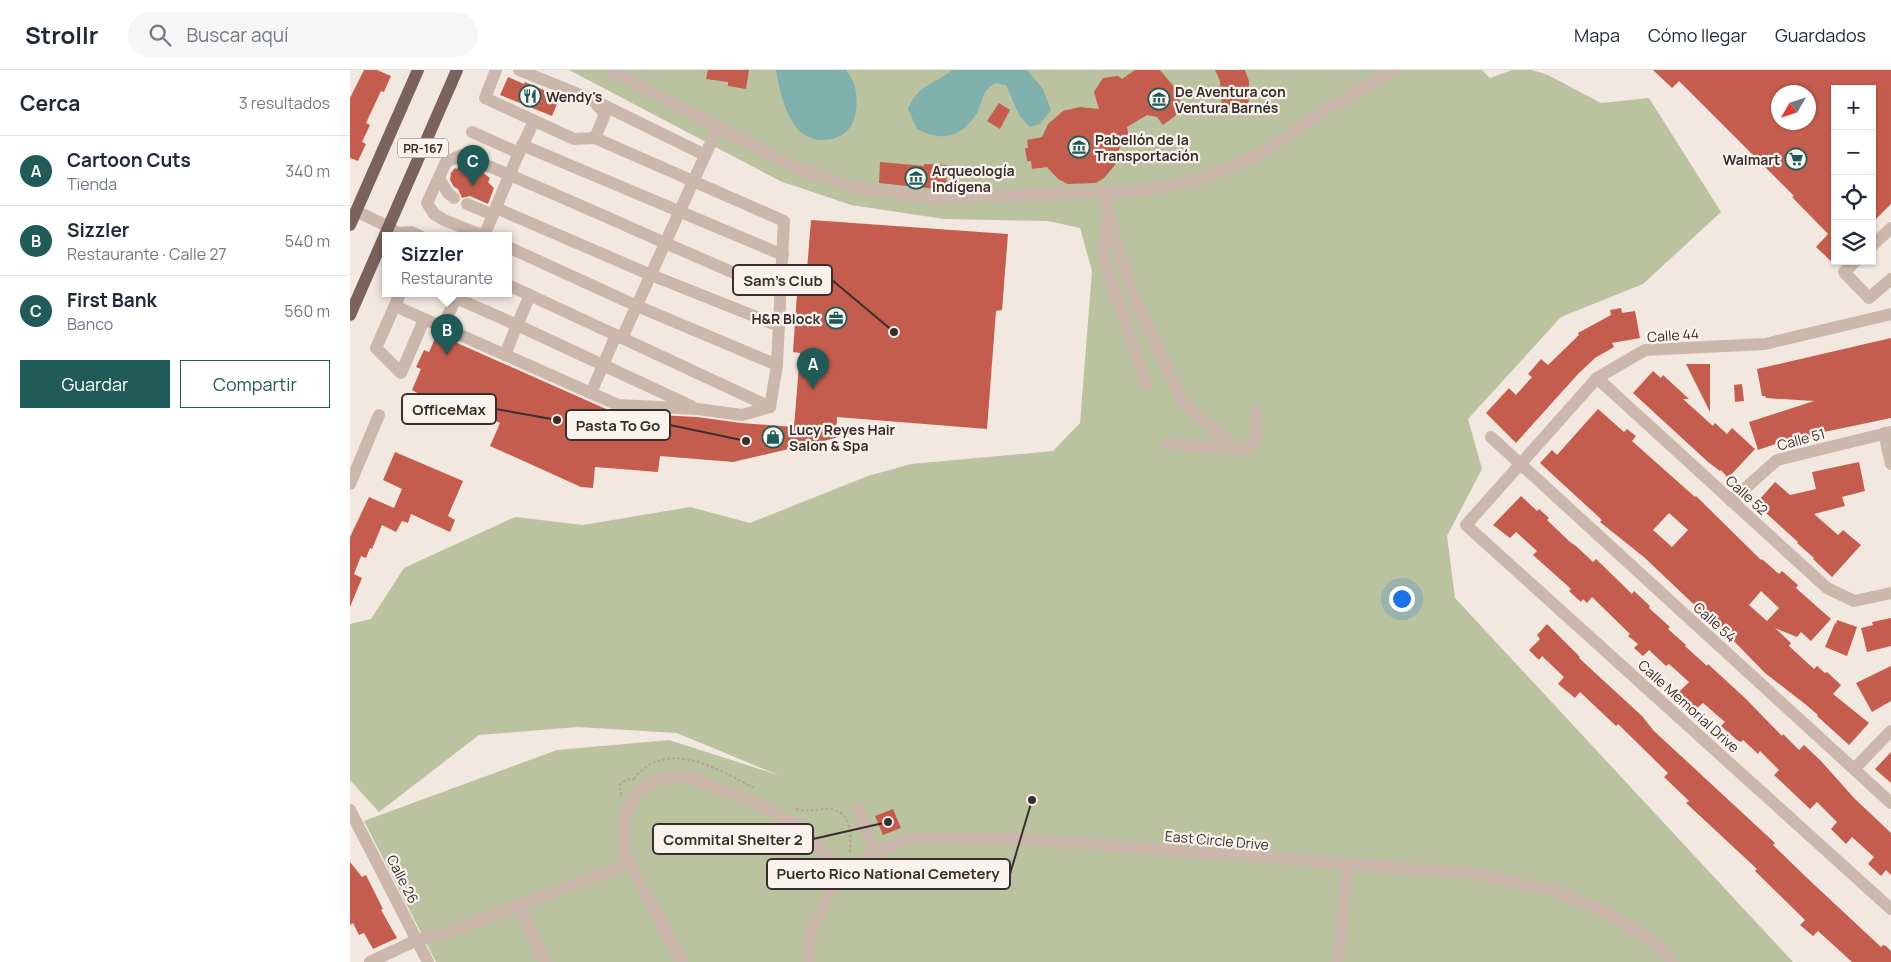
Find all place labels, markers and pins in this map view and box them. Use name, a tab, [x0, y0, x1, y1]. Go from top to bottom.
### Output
place label: De Aventura con Ventura Barnés	[1175, 82, 1286, 117]
restaurant icon: Wendy's	[518, 84, 542, 108]
place label: Wendy's	[546, 87, 603, 106]
museum icon: De Aventura con Ventura Barnés	[1147, 87, 1171, 111]
place label: Pabellón de la Transportación	[1095, 130, 1199, 165]
museum icon: Pabellón de la Transportación	[1067, 135, 1091, 159]
pin: C	[457, 145, 489, 186]
supermarket icon: Walmart	[1784, 147, 1808, 171]
place label: Walmart	[1723, 150, 1780, 169]
place label: Arqueología Indígena	[932, 161, 1015, 196]
museum icon: Arqueología Indígena	[904, 166, 928, 190]
callout: Sam's Club	[733, 265, 832, 295]
office icon: H&R Block	[824, 306, 848, 330]
place label: H&R Block	[751, 309, 820, 328]
pin: B	[431, 314, 463, 355]
pin: A	[797, 348, 829, 389]
callout: OfficeMax	[402, 394, 496, 424]
callout: Pasta To Go	[566, 410, 670, 440]
place label: Lucy Reyes Hair Salon & Spa	[789, 420, 896, 455]
shop icon: Lucy Reyes Hair Salon & Spa	[761, 425, 785, 449]
callout: Commital Shelter 2	[653, 824, 813, 854]
callout: Puerto Rico National Cemetery	[767, 859, 1010, 889]

